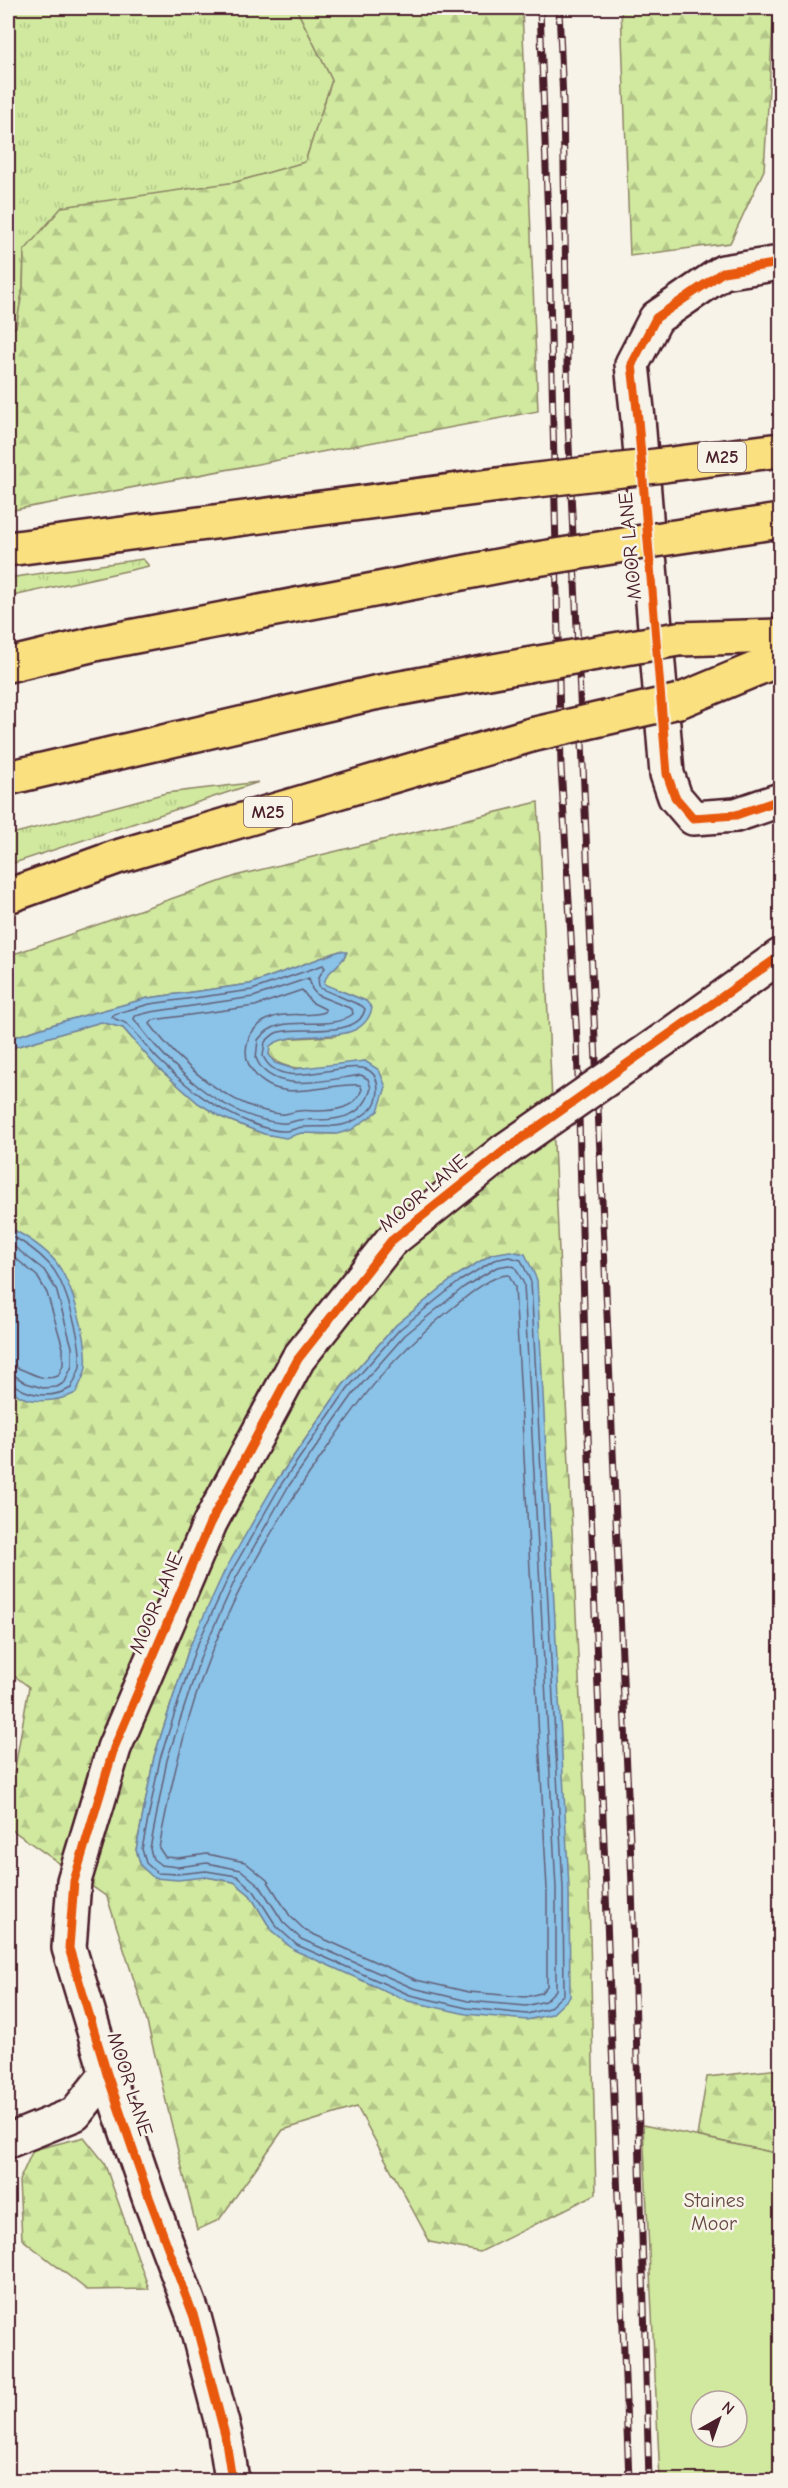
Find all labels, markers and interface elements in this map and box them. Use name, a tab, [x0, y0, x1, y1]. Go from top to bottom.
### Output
road number: M25	[698, 442, 746, 472]
street label: MOOR LANE	[614, 491, 646, 601]
road number: M25	[244, 797, 292, 827]
street label: MOOR LANE	[374, 1150, 472, 1236]
street label: MOOR LANE	[124, 1549, 188, 1657]
street label: MOOR LANE	[102, 2029, 158, 2139]
park label: Staines Moor	[684, 2189, 744, 2235]
north arrow	[689, 2389, 749, 2449]
text: N	[718, 2398, 738, 2419]

